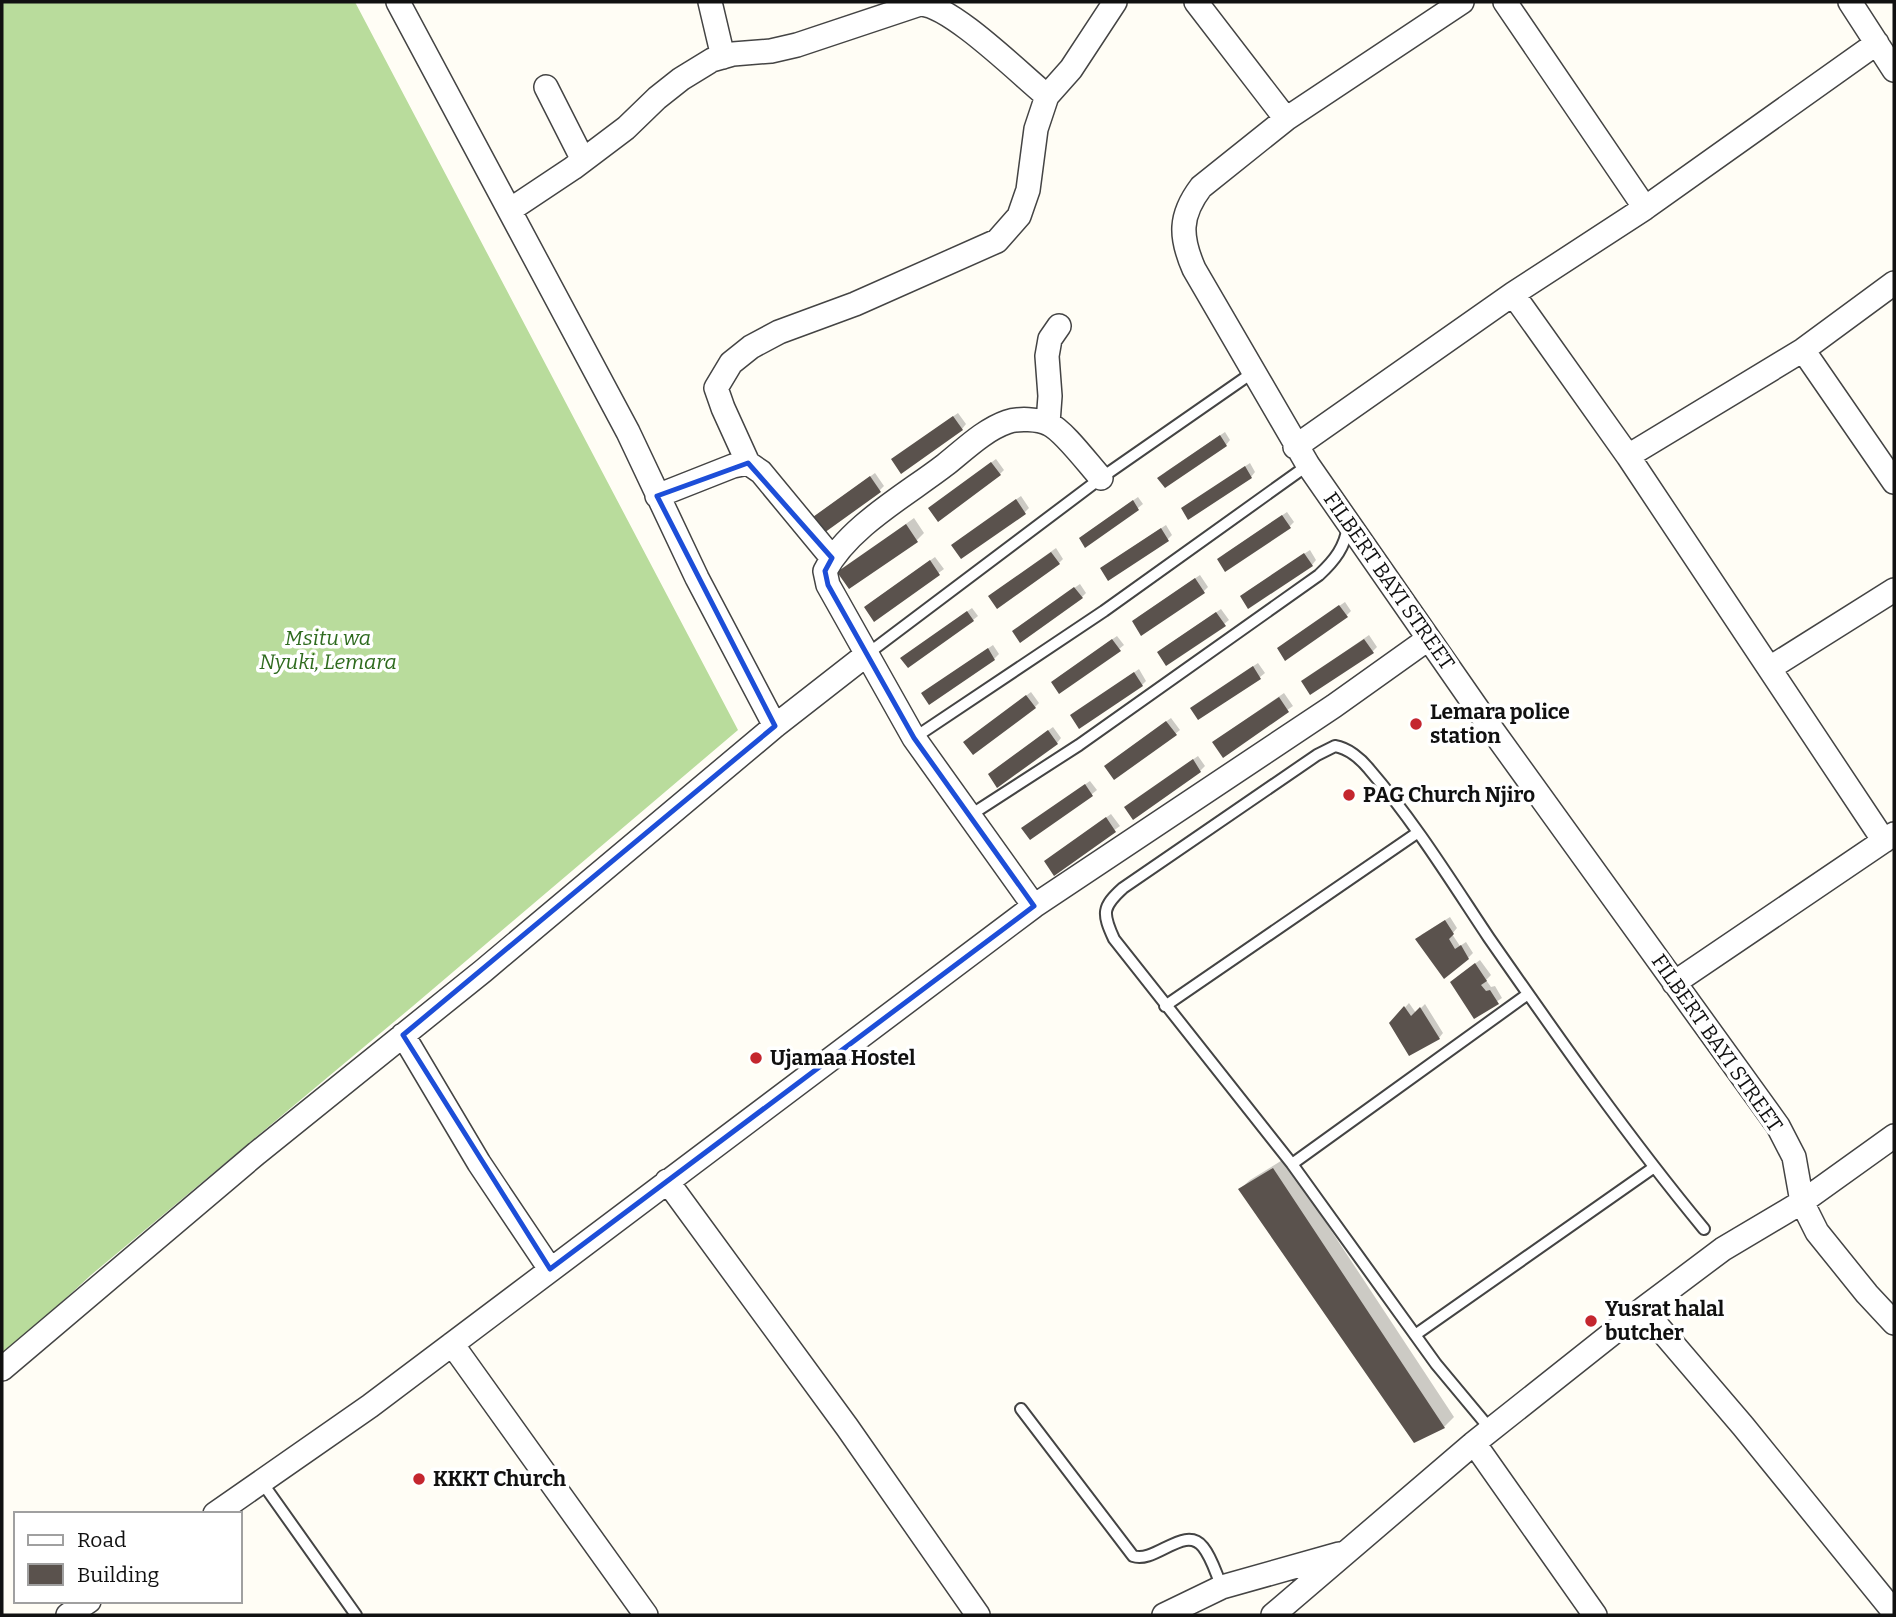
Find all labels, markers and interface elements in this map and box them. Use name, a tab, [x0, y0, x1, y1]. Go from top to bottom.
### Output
street label: FILBERT BAYI STREET	[1318, 487, 1460, 675]
park label: Msitu wa Nyuki, Lemara	[259, 625, 397, 675]
place label: Lemara police station	[1430, 699, 1570, 749]
marker: Lemara police station	[1408, 716, 1424, 732]
place label: PAG Church Njiro	[1363, 782, 1535, 808]
marker: PAG Church Njiro	[1341, 787, 1357, 803]
street label: FILBERT BAYI STREET	[1646, 949, 1788, 1137]
place label: Ujamaa Hostel	[770, 1045, 916, 1071]
marker: Ujamaa Hostel	[748, 1050, 764, 1066]
place label: Yusrat halal butcher	[1605, 1296, 1725, 1346]
marker: Yusrat halal butcher	[1583, 1313, 1599, 1329]
place label: KKKT Church	[433, 1466, 567, 1492]
marker: KKKT Church	[411, 1471, 427, 1487]
legend	[14, 1512, 242, 1603]
text: Road	[77, 1527, 126, 1553]
text: Building	[77, 1562, 160, 1588]

